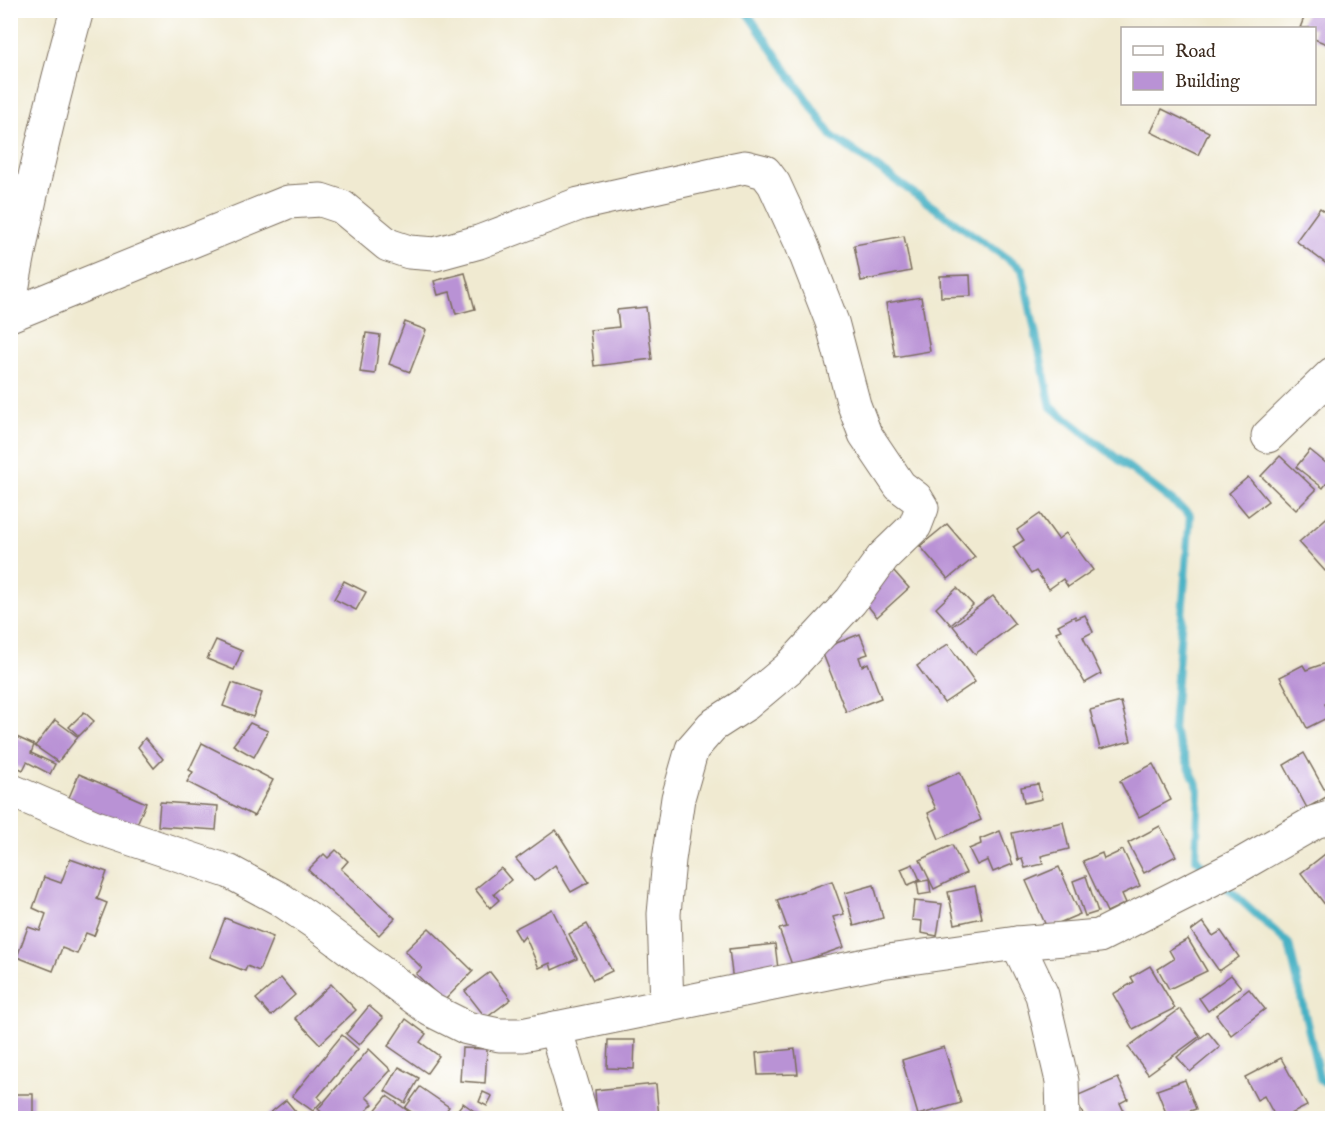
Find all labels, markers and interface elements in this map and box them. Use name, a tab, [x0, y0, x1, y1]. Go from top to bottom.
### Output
legend	[1121, 27, 1316, 105]
text: Road	[1175, 41, 1216, 64]
text: Building	[1175, 71, 1240, 94]

